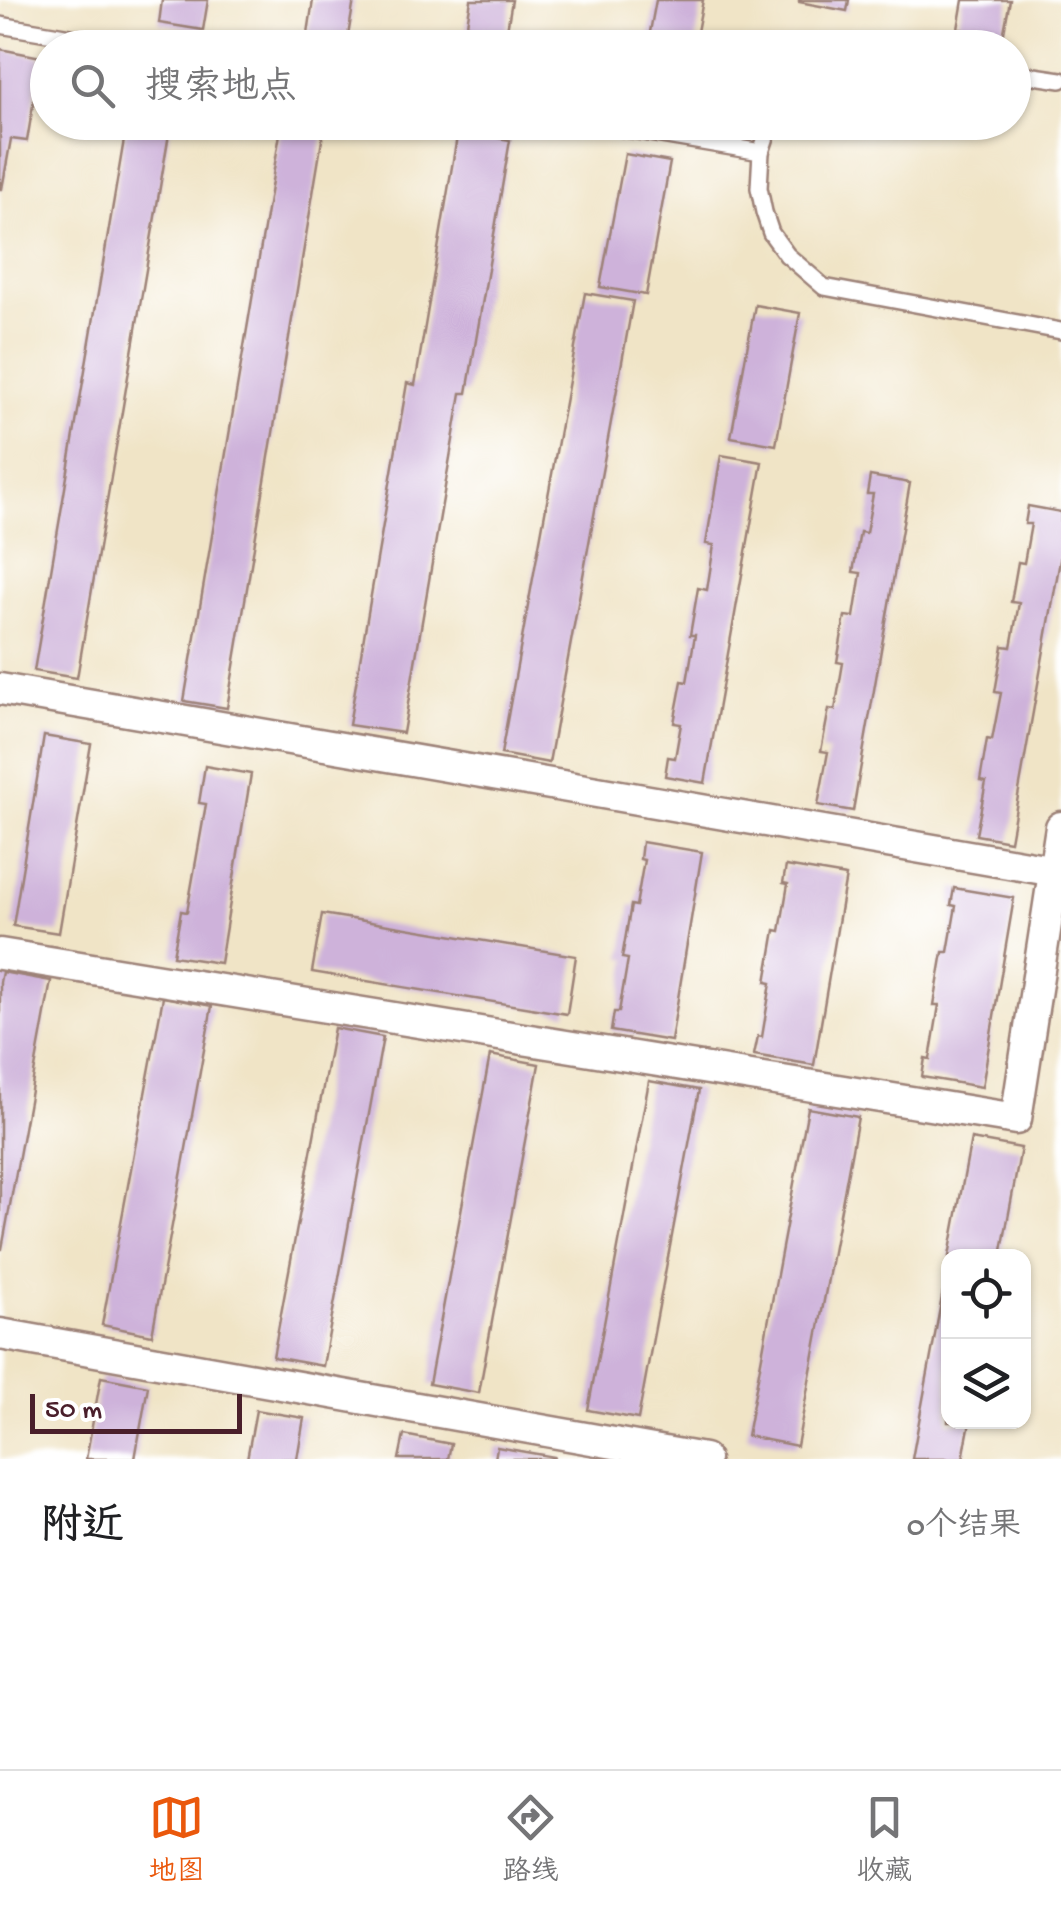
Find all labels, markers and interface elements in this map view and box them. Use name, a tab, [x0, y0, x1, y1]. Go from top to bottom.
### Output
search box	[30, 30, 1031, 140]
icon: search	[65, 58, 120, 113]
text: 搜索地点	[145, 68, 297, 112]
map controls	[941, 1249, 1031, 1429]
button: locate	[941, 1249, 1031, 1339]
button: layers	[941, 1339, 1031, 1429]
scale bar	[30, 1389, 242, 1434]
text: 50 m	[45, 1395, 102, 1428]
text: 附近	[40, 1505, 124, 1554]
text: 0个结果	[907, 1509, 1021, 1547]
tab: 地图	[149, 1790, 205, 1890]
tab: 路线	[502, 1790, 558, 1890]
tab: 收藏	[856, 1790, 912, 1890]

